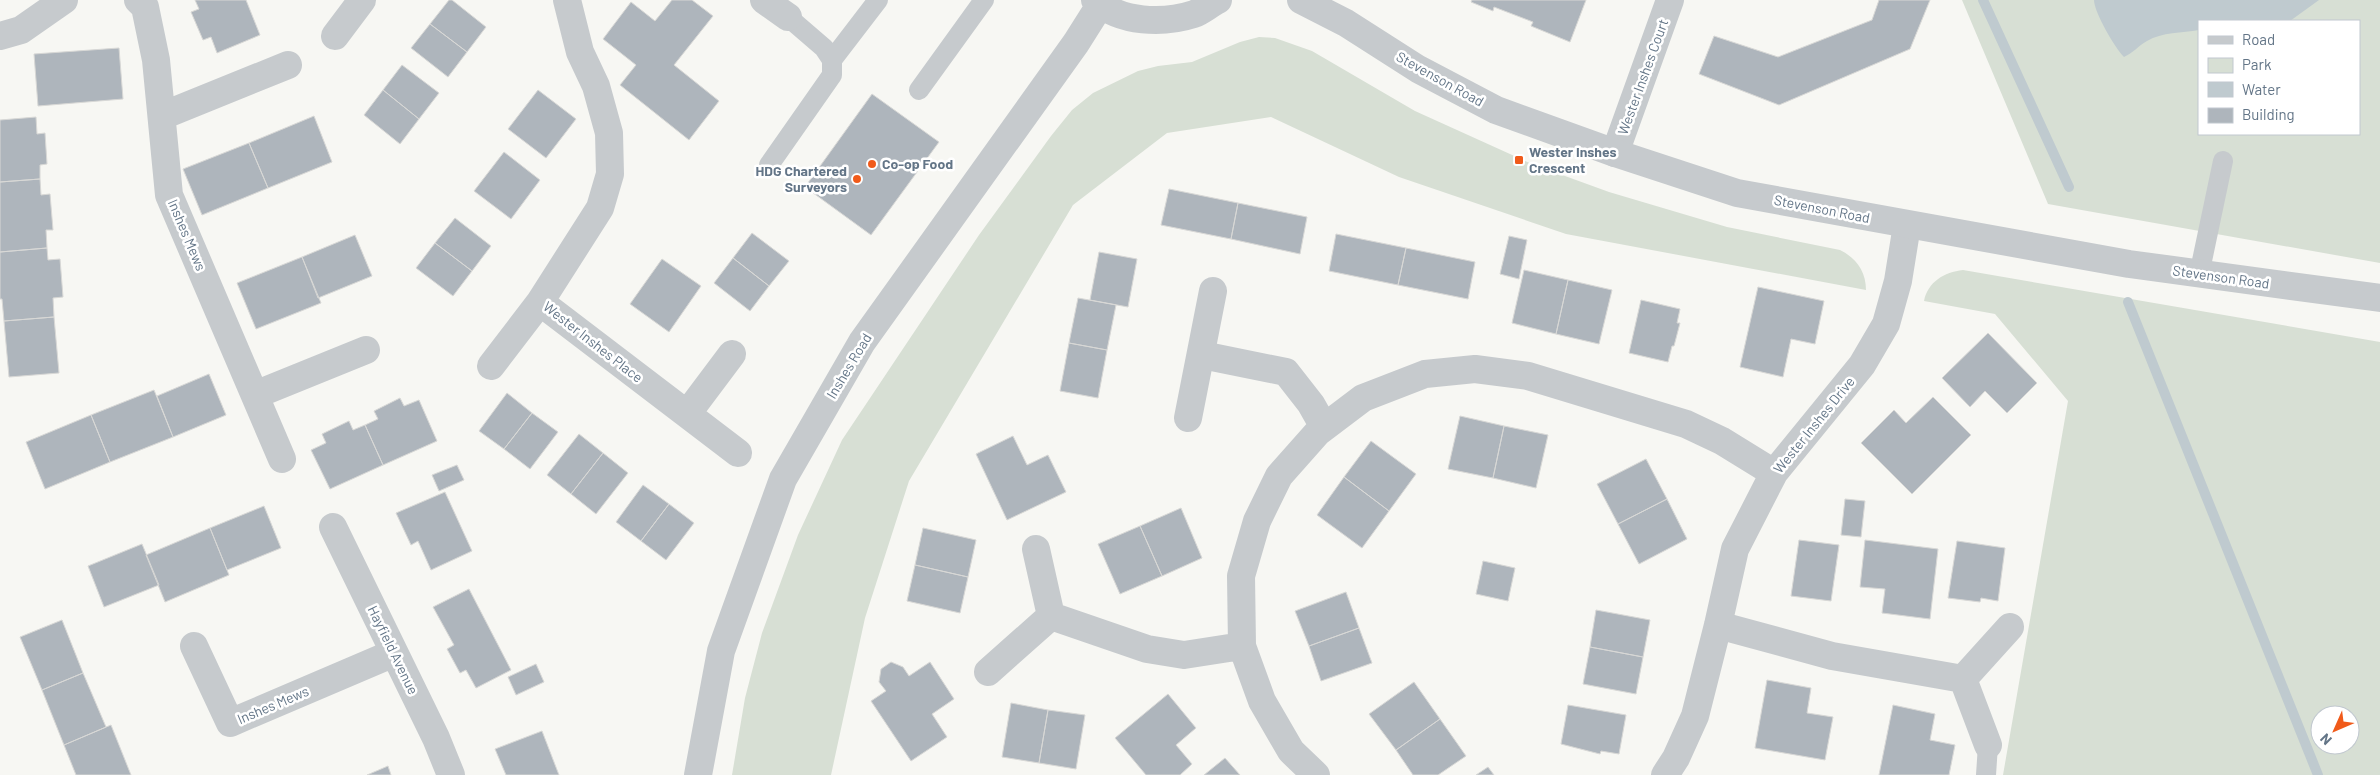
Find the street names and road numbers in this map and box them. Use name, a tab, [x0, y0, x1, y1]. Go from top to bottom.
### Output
street label: Wester Inshes Court	[1614, 17, 1671, 137]
street label: Stevenson Road	[1394, 48, 1487, 110]
street label: Stevenson Road	[1773, 191, 1872, 226]
street label: Inshes Mews	[165, 197, 210, 273]
street label: Stevenson Road	[2172, 261, 2270, 292]
street label: Wester Inshes Place	[540, 298, 646, 386]
street label: Inshes Road	[822, 330, 875, 401]
street label: Wester Inshes Drive	[1769, 373, 1858, 476]
street label: Hayfield Avenue	[365, 603, 422, 697]
street label: Inshes Mews	[235, 682, 311, 727]

